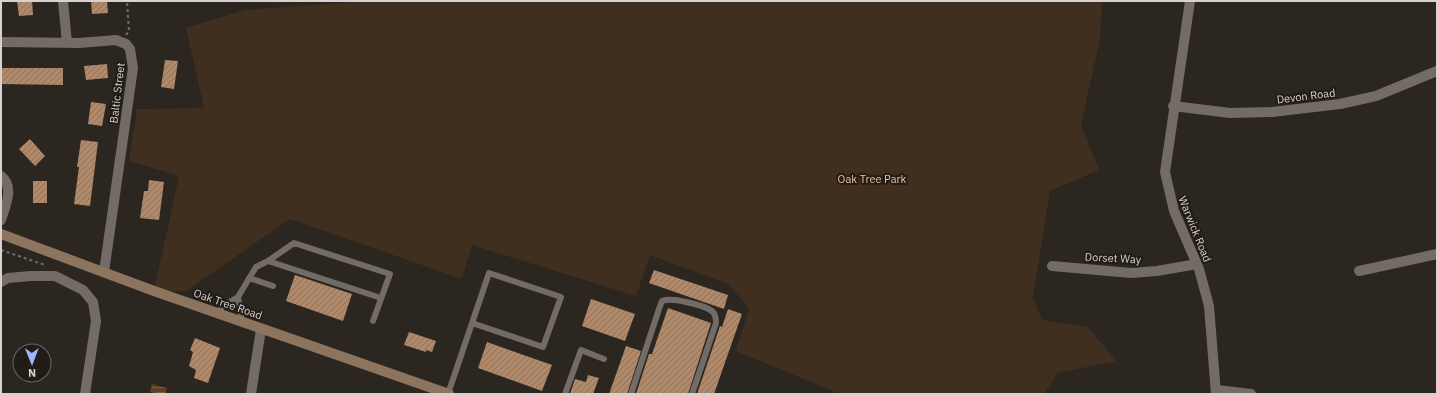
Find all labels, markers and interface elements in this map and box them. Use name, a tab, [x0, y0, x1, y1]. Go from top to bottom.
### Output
street label: Baltic Street	[106, 62, 128, 124]
street label: Devon Road	[1276, 85, 1336, 107]
park label: Oak Tree Park	[838, 172, 907, 186]
street label: Warwick Road	[1175, 194, 1215, 264]
street label: Dorset Way	[1084, 250, 1142, 266]
street label: Oak Tree Road	[192, 286, 264, 322]
north arrow	[12, 343, 52, 383]
text: N	[28, 366, 36, 380]

